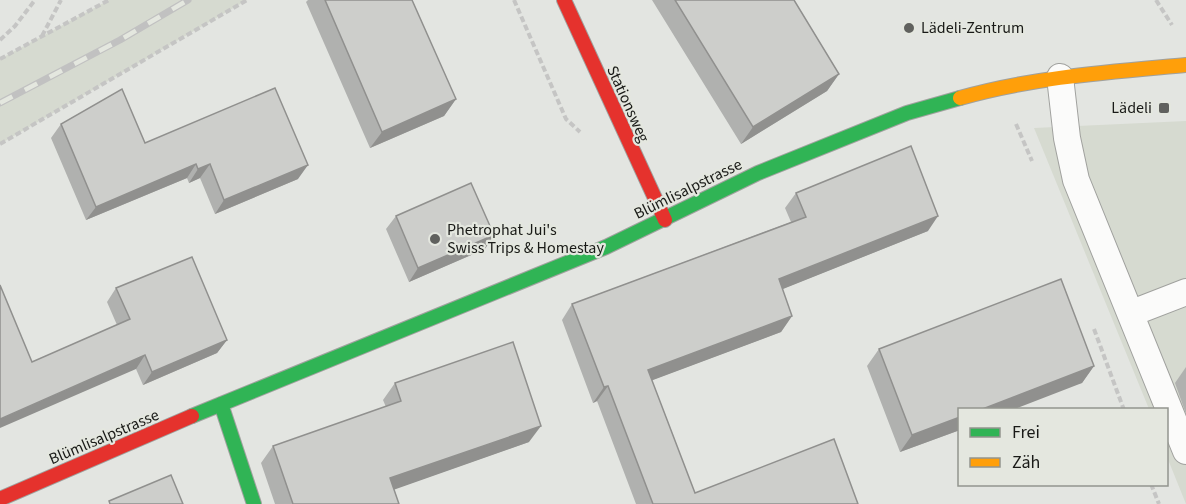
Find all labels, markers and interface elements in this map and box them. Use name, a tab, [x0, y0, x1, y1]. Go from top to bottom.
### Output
place label: Lädeli-Zentrum	[921, 17, 1024, 39]
marker: Lädeli-Zentrum	[902, 21, 916, 35]
street label: Stationsweg	[601, 62, 655, 146]
place label: Lädeli	[1111, 97, 1152, 119]
marker: Lädeli	[1157, 101, 1171, 115]
street label: Blümlisalpstrasse	[630, 153, 746, 225]
place label: Phetrophat Jui's Swiss Trips & Homestay	[447, 219, 604, 259]
marker: Phetrophat Jui's Swiss Trips & Homestay	[428, 232, 442, 246]
street label: Blümlisalpstrasse	[46, 404, 162, 470]
legend	[958, 408, 1168, 486]
text: Frei	[1012, 420, 1040, 445]
text: Zäh	[1012, 450, 1040, 475]

